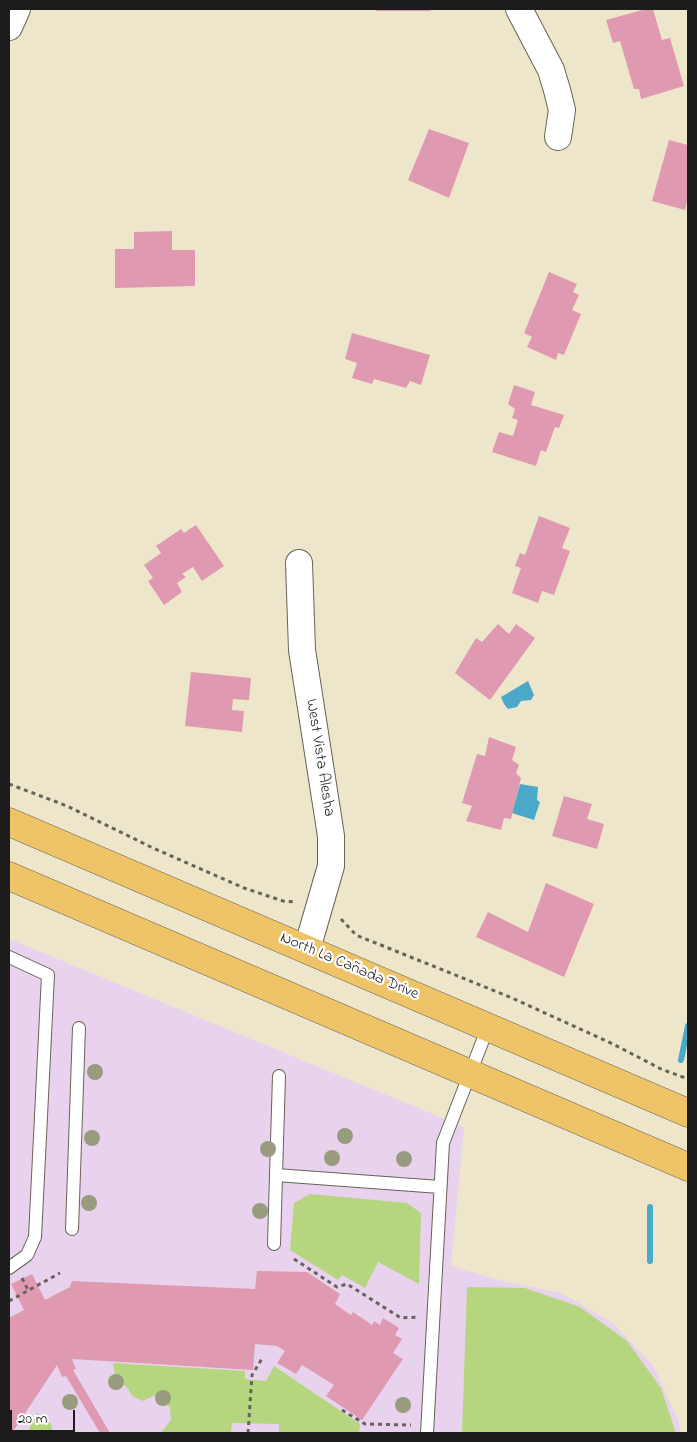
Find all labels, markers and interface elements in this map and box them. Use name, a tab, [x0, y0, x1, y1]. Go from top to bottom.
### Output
street label: West Vista Alesha	[300, 698, 338, 818]
street label: North La Cañada Drive	[277, 929, 421, 1005]
scale bar	[12, 1400, 78, 1432]
text: 20 m	[18, 1408, 47, 1430]

